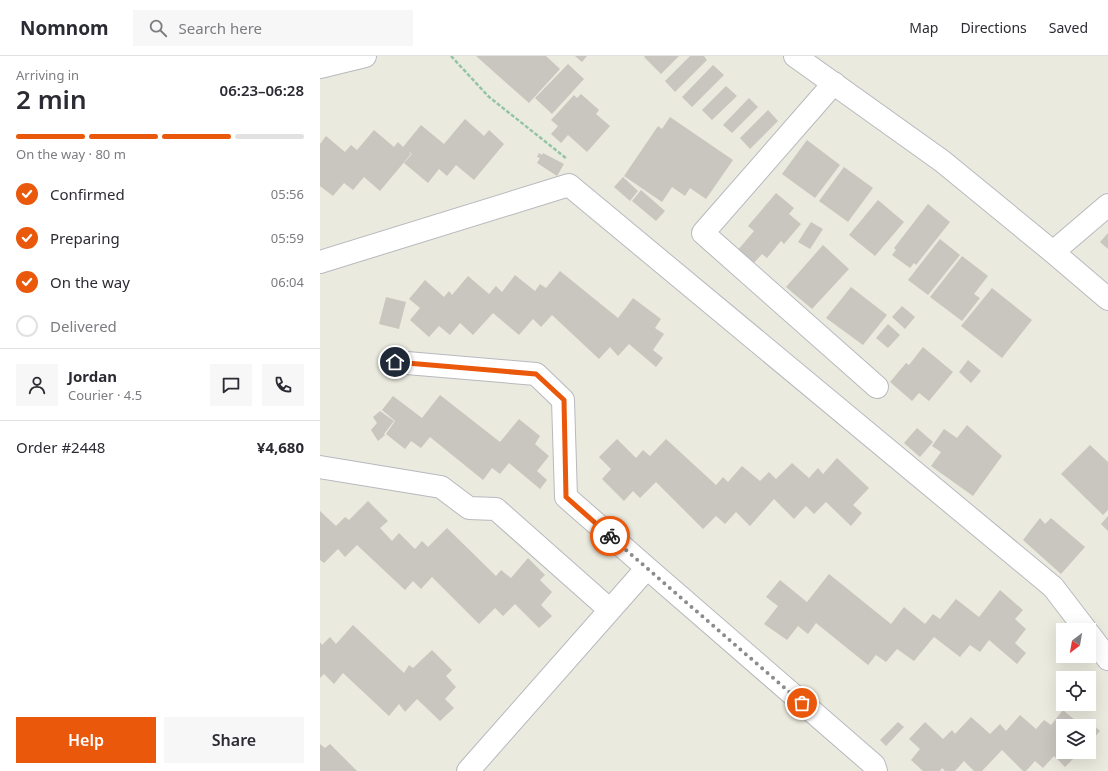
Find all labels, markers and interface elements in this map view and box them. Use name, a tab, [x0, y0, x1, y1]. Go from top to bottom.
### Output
search box	[133, 10, 413, 46]
text: Nomnom	[20, 15, 109, 41]
icon: search	[147, 17, 169, 39]
text: Search here	[179, 18, 262, 38]
text: Map	[909, 18, 938, 37]
text: Directions	[960, 18, 1027, 37]
text: Saved	[1049, 18, 1088, 37]
text: Arriving in	[16, 66, 79, 84]
text: 06:23–06:28	[220, 80, 304, 100]
text: 2 min	[16, 81, 87, 117]
text: On the way · 80 m	[16, 145, 126, 163]
icon: check	[16, 183, 38, 205]
text: Confirmed	[50, 184, 125, 204]
text: 05:56	[271, 185, 304, 203]
icon: check	[16, 227, 38, 249]
text: Preparing	[50, 228, 120, 248]
text: 05:59	[271, 229, 304, 247]
icon: check	[16, 271, 38, 293]
text: On the way	[50, 272, 130, 292]
text: 06:04	[271, 273, 304, 291]
text: Delivered	[50, 316, 117, 336]
pin	[378, 345, 412, 379]
icon: home	[384, 351, 406, 373]
button: person	[16, 364, 58, 406]
button: chat	[210, 364, 252, 406]
button: phone	[262, 364, 304, 406]
text: Jordan	[68, 366, 117, 386]
text: Courier · 4.5	[68, 386, 142, 404]
text: Order #2448	[16, 437, 105, 457]
text: ¥4,680	[257, 437, 304, 457]
courier	[590, 516, 630, 556]
icon: bike	[599, 525, 621, 547]
north arrow	[1056, 623, 1096, 663]
map controls	[1056, 623, 1096, 759]
button: locate	[1056, 671, 1096, 711]
pin	[785, 686, 819, 720]
icon: bag	[791, 692, 813, 714]
button: Help	[16, 717, 156, 763]
button: Share	[164, 717, 304, 763]
button: layers	[1056, 719, 1096, 759]

